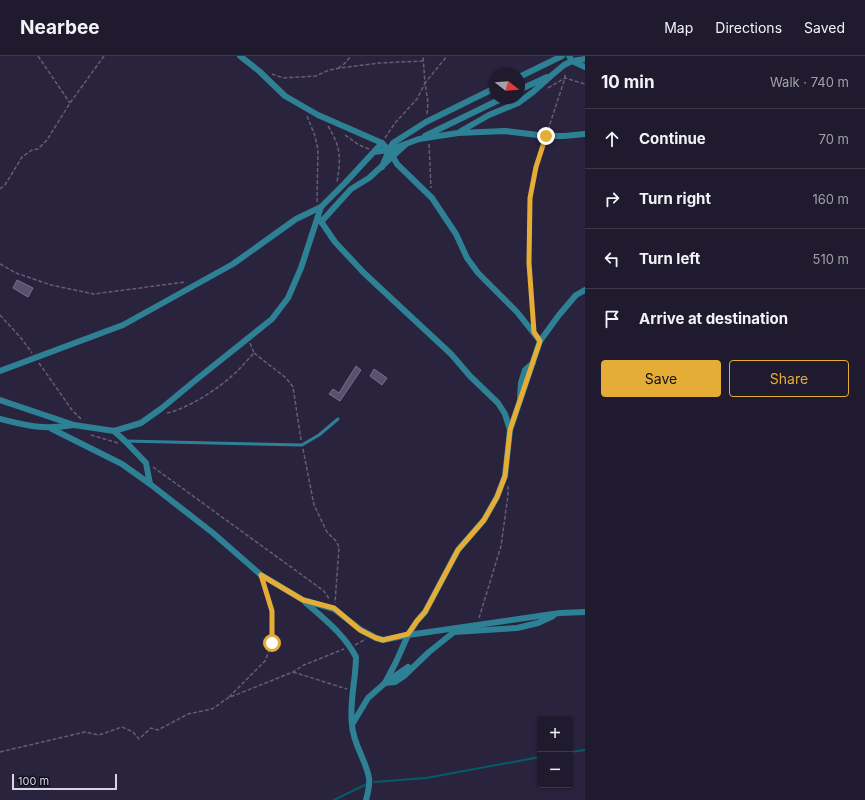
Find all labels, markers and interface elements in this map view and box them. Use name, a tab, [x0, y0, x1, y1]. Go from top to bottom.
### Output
text: Nearbee	[20, 16, 100, 39]
text: Map	[664, 19, 693, 36]
text: Directions	[715, 19, 782, 36]
text: Saved	[804, 19, 845, 36]
north arrow	[489, 68, 525, 104]
text: 10 min	[601, 72, 655, 92]
text: Walk · 740 m	[770, 74, 849, 90]
route end	[537, 127, 555, 145]
icon: ahead	[601, 128, 623, 150]
text: Continue	[639, 129, 706, 148]
text: 70 m	[819, 131, 849, 147]
icon: right	[601, 188, 623, 210]
text: Turn right	[639, 189, 711, 208]
text: 160 m	[812, 191, 849, 207]
icon: left	[601, 248, 623, 270]
text: Turn left	[639, 249, 700, 268]
text: 510 m	[813, 251, 849, 267]
icon: arrive	[601, 308, 623, 330]
text: Arrive at destination	[639, 309, 788, 328]
button: Save	[601, 360, 721, 397]
button: Share	[729, 360, 849, 397]
route start	[263, 634, 281, 652]
map controls	[537, 716, 573, 788]
button: +	[537, 716, 573, 752]
button: −	[537, 752, 573, 788]
scale bar	[12, 772, 117, 791]
text: 100 m	[18, 774, 49, 788]

